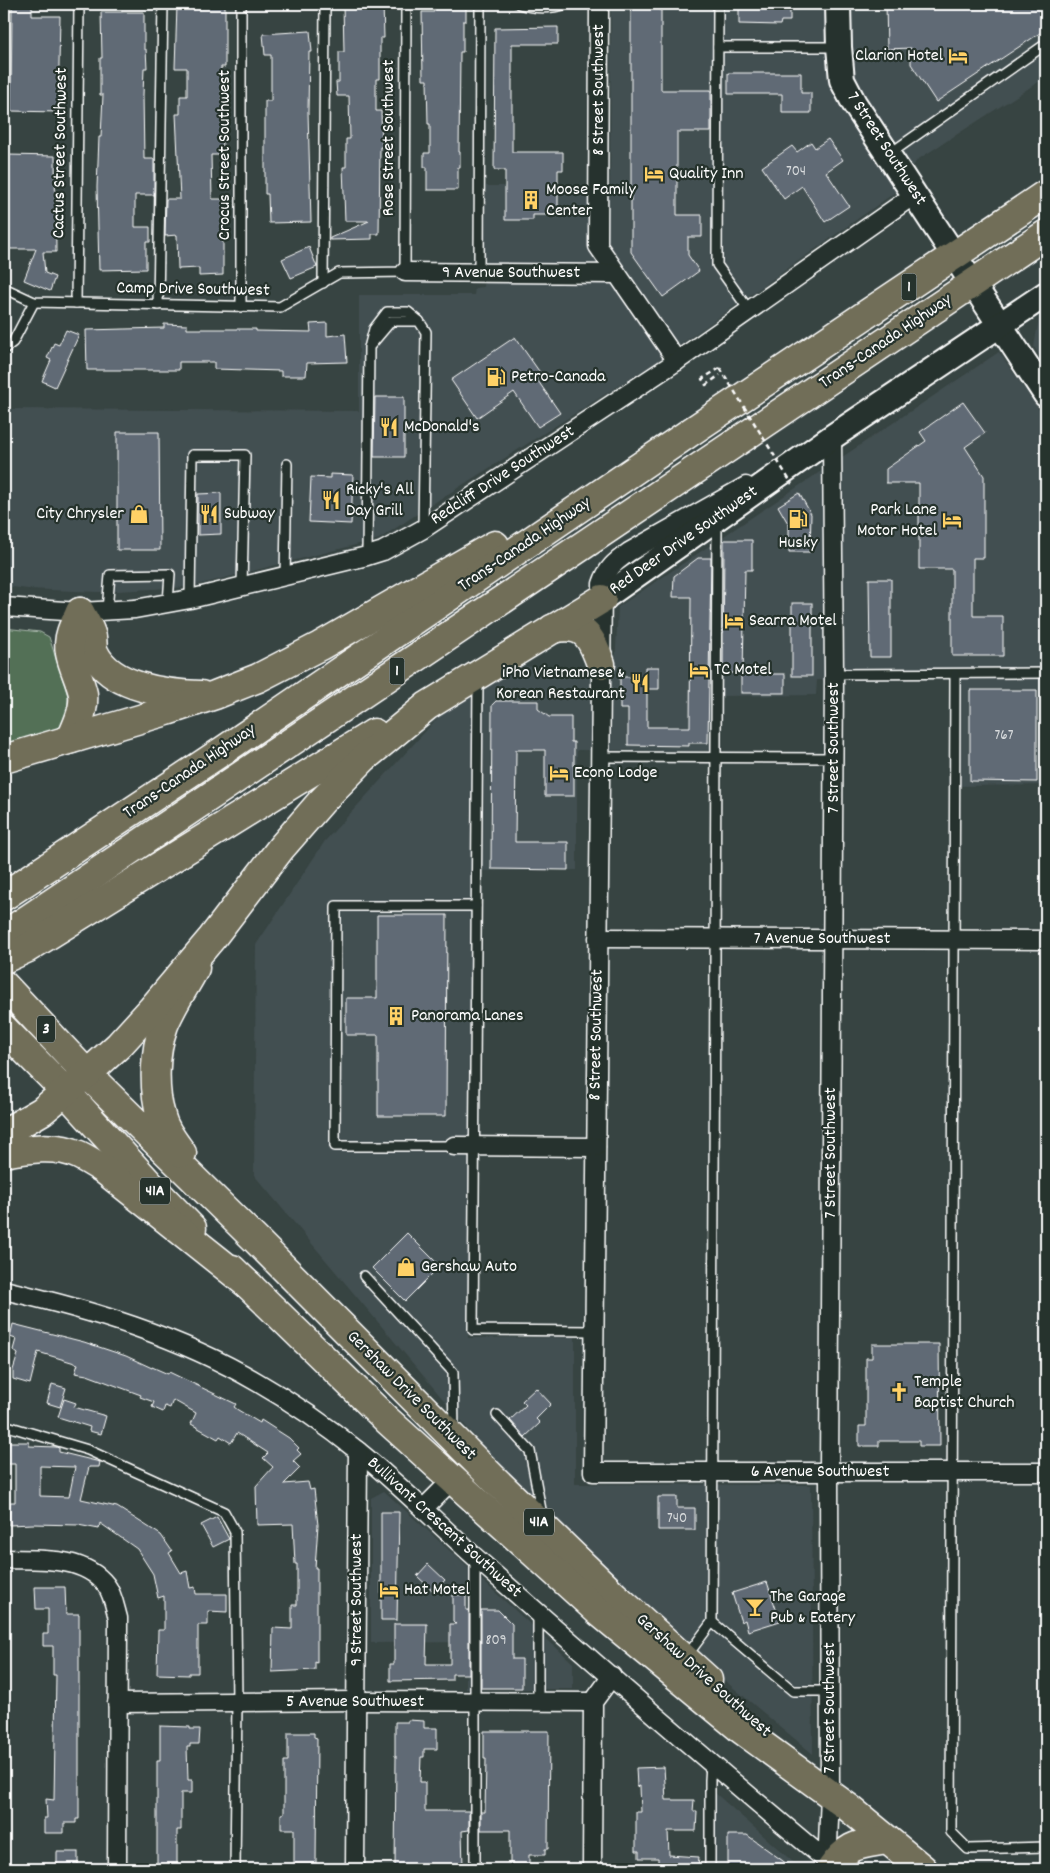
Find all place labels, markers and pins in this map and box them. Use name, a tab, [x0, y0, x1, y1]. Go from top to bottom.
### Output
place label: Clarion Hotel	[855, 44, 944, 69]
hotel icon: Clarion Hotel	[947, 45, 969, 67]
place label: Quality Inn	[669, 162, 744, 187]
hotel icon: Quality Inn	[643, 163, 665, 185]
place label: Moose Family Center	[546, 178, 637, 224]
building icon: Moose Family Center	[520, 189, 542, 211]
place label: Petro-Canada	[511, 365, 606, 390]
fuel station icon: Petro-Canada	[485, 366, 507, 388]
place label: McDonald's	[404, 415, 480, 440]
restaurant icon: McDonald's	[378, 416, 400, 438]
place label: Ricky's All Day Grill	[346, 478, 414, 524]
restaurant icon: Ricky's All Day Grill	[320, 489, 342, 511]
place label: Park Lane Motor Hotel	[857, 498, 938, 544]
place label: City Chrysler	[36, 502, 124, 527]
place label: Subway	[224, 502, 276, 527]
shop icon: City Chrysler	[128, 503, 150, 525]
restaurant icon: Subway	[198, 503, 220, 525]
fuel station icon: Husky	[787, 508, 809, 530]
hotel icon: Park Lane Motor Hotel	[941, 509, 963, 531]
place label: Husky	[778, 531, 818, 556]
place label: Searra Motel	[749, 609, 837, 634]
hotel icon: Searra Motel	[723, 610, 745, 632]
place label: TC Motel	[714, 658, 772, 683]
hotel icon: TC Motel	[688, 659, 710, 681]
place label: iPho Vietnamese & Korean Restaurant	[496, 661, 625, 707]
restaurant icon: iPho Vietnamese & Korean Restaurant	[629, 672, 651, 694]
place label: Econo Lodge	[574, 761, 658, 786]
hotel icon: Econo Lodge	[548, 762, 570, 784]
place label: Panorama Lanes	[411, 1004, 524, 1029]
building icon: Panorama Lanes	[385, 1005, 407, 1027]
place label: Gershaw Auto	[421, 1255, 517, 1280]
shop icon: Gershaw Auto	[395, 1256, 417, 1278]
place label: Temple Baptist Church	[914, 1370, 1015, 1416]
church icon: Temple Baptist Church	[888, 1381, 910, 1403]
place label: Hat Motel	[404, 1578, 471, 1603]
hotel icon: Hat Motel	[378, 1579, 400, 1601]
place label: The Garage Pub & Eatery	[770, 1585, 856, 1631]
bar icon: The Garage Pub & Eatery	[744, 1596, 766, 1618]

